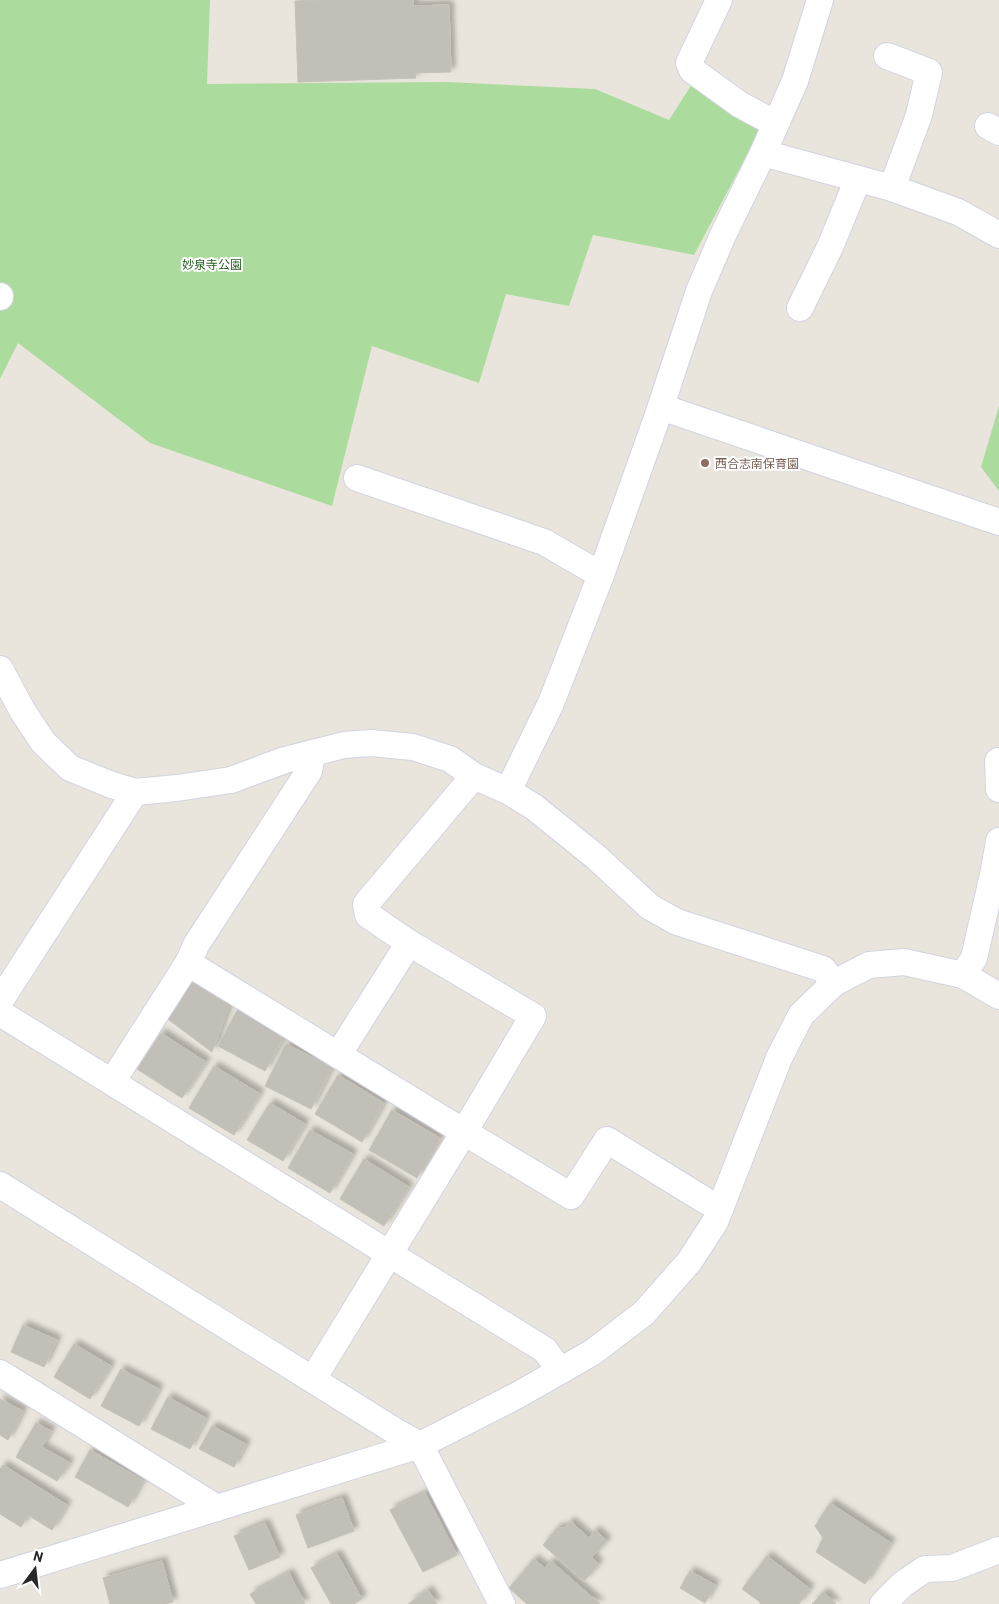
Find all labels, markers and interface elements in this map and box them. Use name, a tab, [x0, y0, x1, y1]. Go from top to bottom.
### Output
park label: 妙泉寺公園	[182, 257, 242, 271]
place label: 西合志南保育園	[715, 456, 799, 470]
marker: 西合志南保育園	[699, 457, 711, 469]
north arrow	[10, 1544, 60, 1594]
text: N	[32, 1547, 45, 1565]

